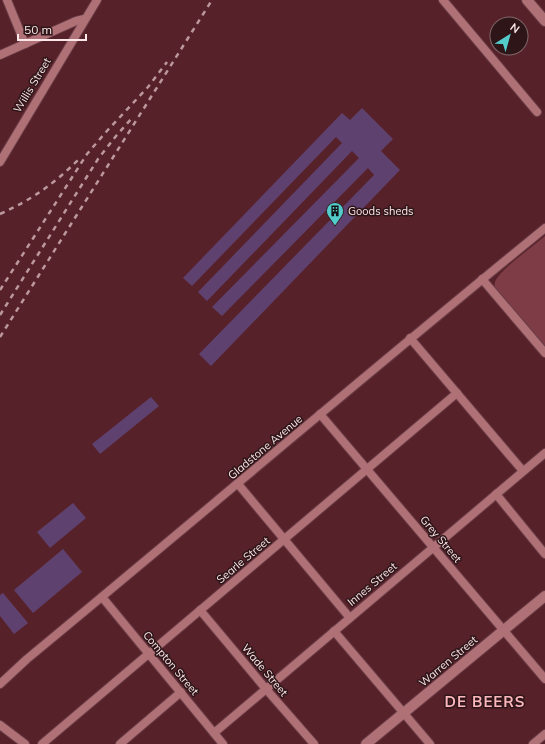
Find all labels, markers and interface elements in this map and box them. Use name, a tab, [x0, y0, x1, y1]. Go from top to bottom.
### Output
scale bar	[18, 16, 86, 42]
north arrow	[489, 16, 529, 56]
text: N	[507, 20, 523, 36]
text: 50 m	[24, 22, 52, 37]
street label: Willis Street	[10, 55, 54, 115]
building icon: Goods sheds	[325, 201, 345, 226]
place label: Goods sheds	[348, 204, 413, 218]
street label: Gladstone Avenue	[225, 412, 305, 482]
street label: Grey Street	[417, 513, 465, 565]
street label: Searle Street	[213, 534, 273, 586]
street label: Innes Street	[344, 559, 400, 609]
street label: Compton Street	[140, 628, 202, 698]
street label: Warren Street	[416, 632, 480, 689]
street label: Wade Street	[239, 641, 291, 699]
district label: DE BEERS	[445, 692, 525, 711]

